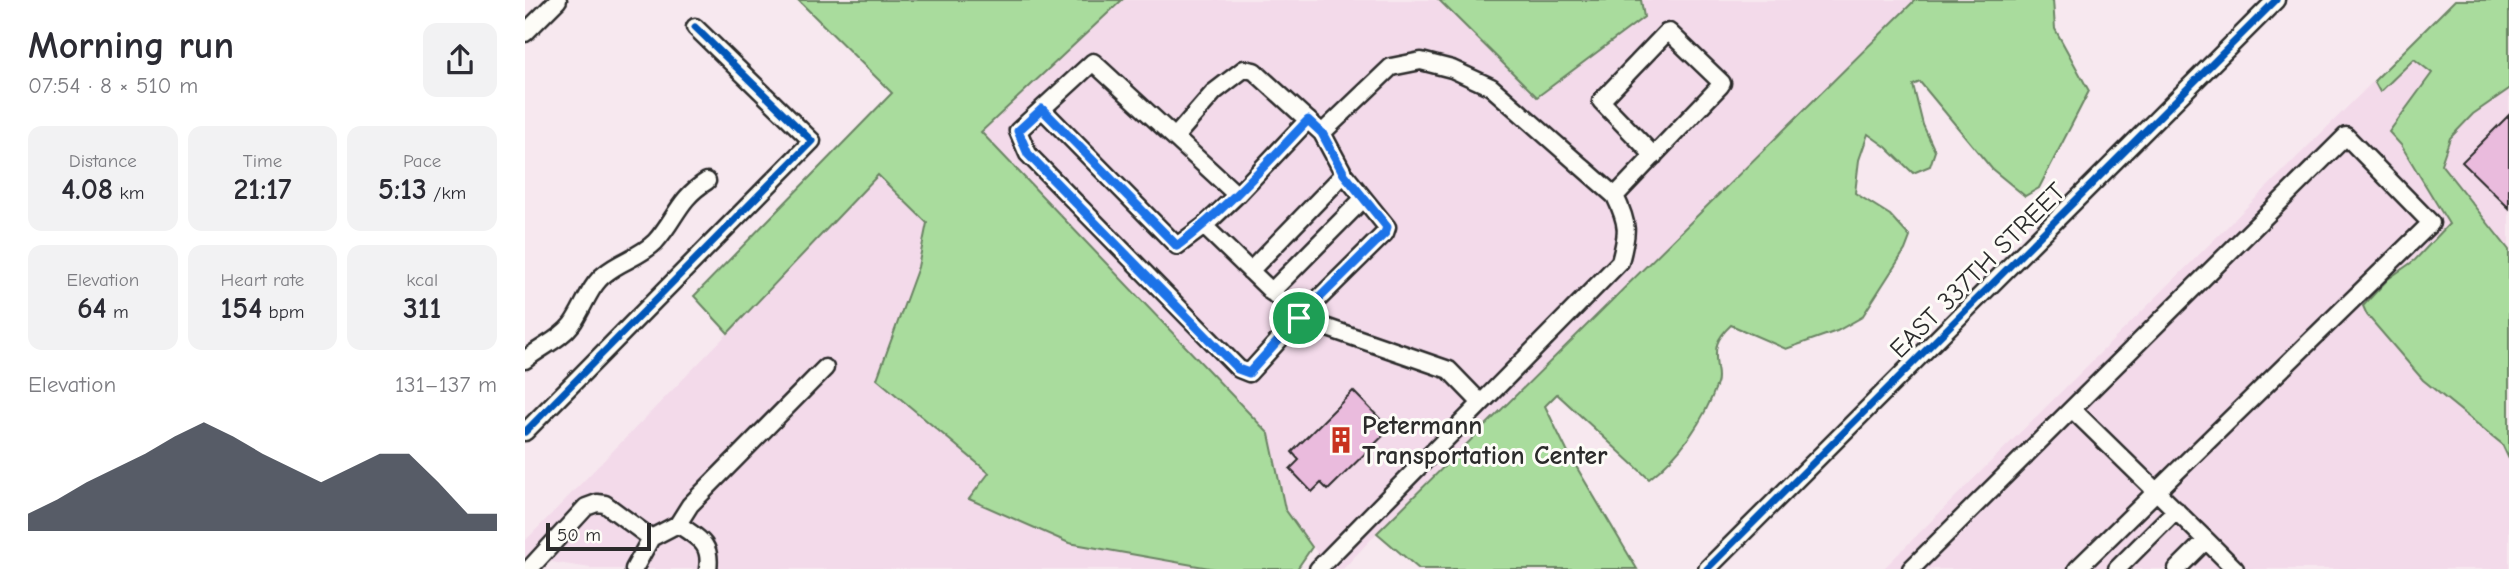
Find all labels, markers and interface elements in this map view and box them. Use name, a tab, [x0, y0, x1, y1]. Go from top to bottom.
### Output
button: share	[423, 23, 497, 97]
text: Morning run	[28, 24, 234, 68]
text: 07:54 · 8 × 510 m	[28, 72, 198, 99]
text: Distance	[69, 150, 137, 172]
text: Time	[243, 150, 282, 172]
text: Pace	[403, 150, 441, 172]
text: 4.08	[61, 172, 113, 207]
text: 21:17	[233, 172, 292, 207]
text: 5:13	[378, 172, 427, 207]
street label: EAST 337TH STREET	[1884, 177, 2072, 365]
text: km	[113, 182, 144, 204]
text: /km	[427, 182, 466, 204]
text: Elevation	[66, 269, 139, 291]
text: Heart rate	[221, 269, 304, 291]
text: kcal	[406, 269, 438, 291]
pin	[1269, 288, 1329, 348]
text: 64	[77, 291, 107, 326]
text: 154	[220, 291, 262, 326]
text: 311	[403, 291, 441, 326]
icon: arrive	[1280, 299, 1318, 337]
text: m	[107, 301, 129, 323]
text: bpm	[262, 301, 305, 323]
text: Elevation	[28, 371, 116, 398]
text: 131–137 m	[395, 371, 497, 398]
place label: Petermann Transportation Center	[1362, 411, 1608, 471]
building icon: Petermann Transportation Center	[1326, 425, 1356, 455]
scale bar	[546, 520, 651, 552]
text: 50 m	[557, 524, 601, 546]

